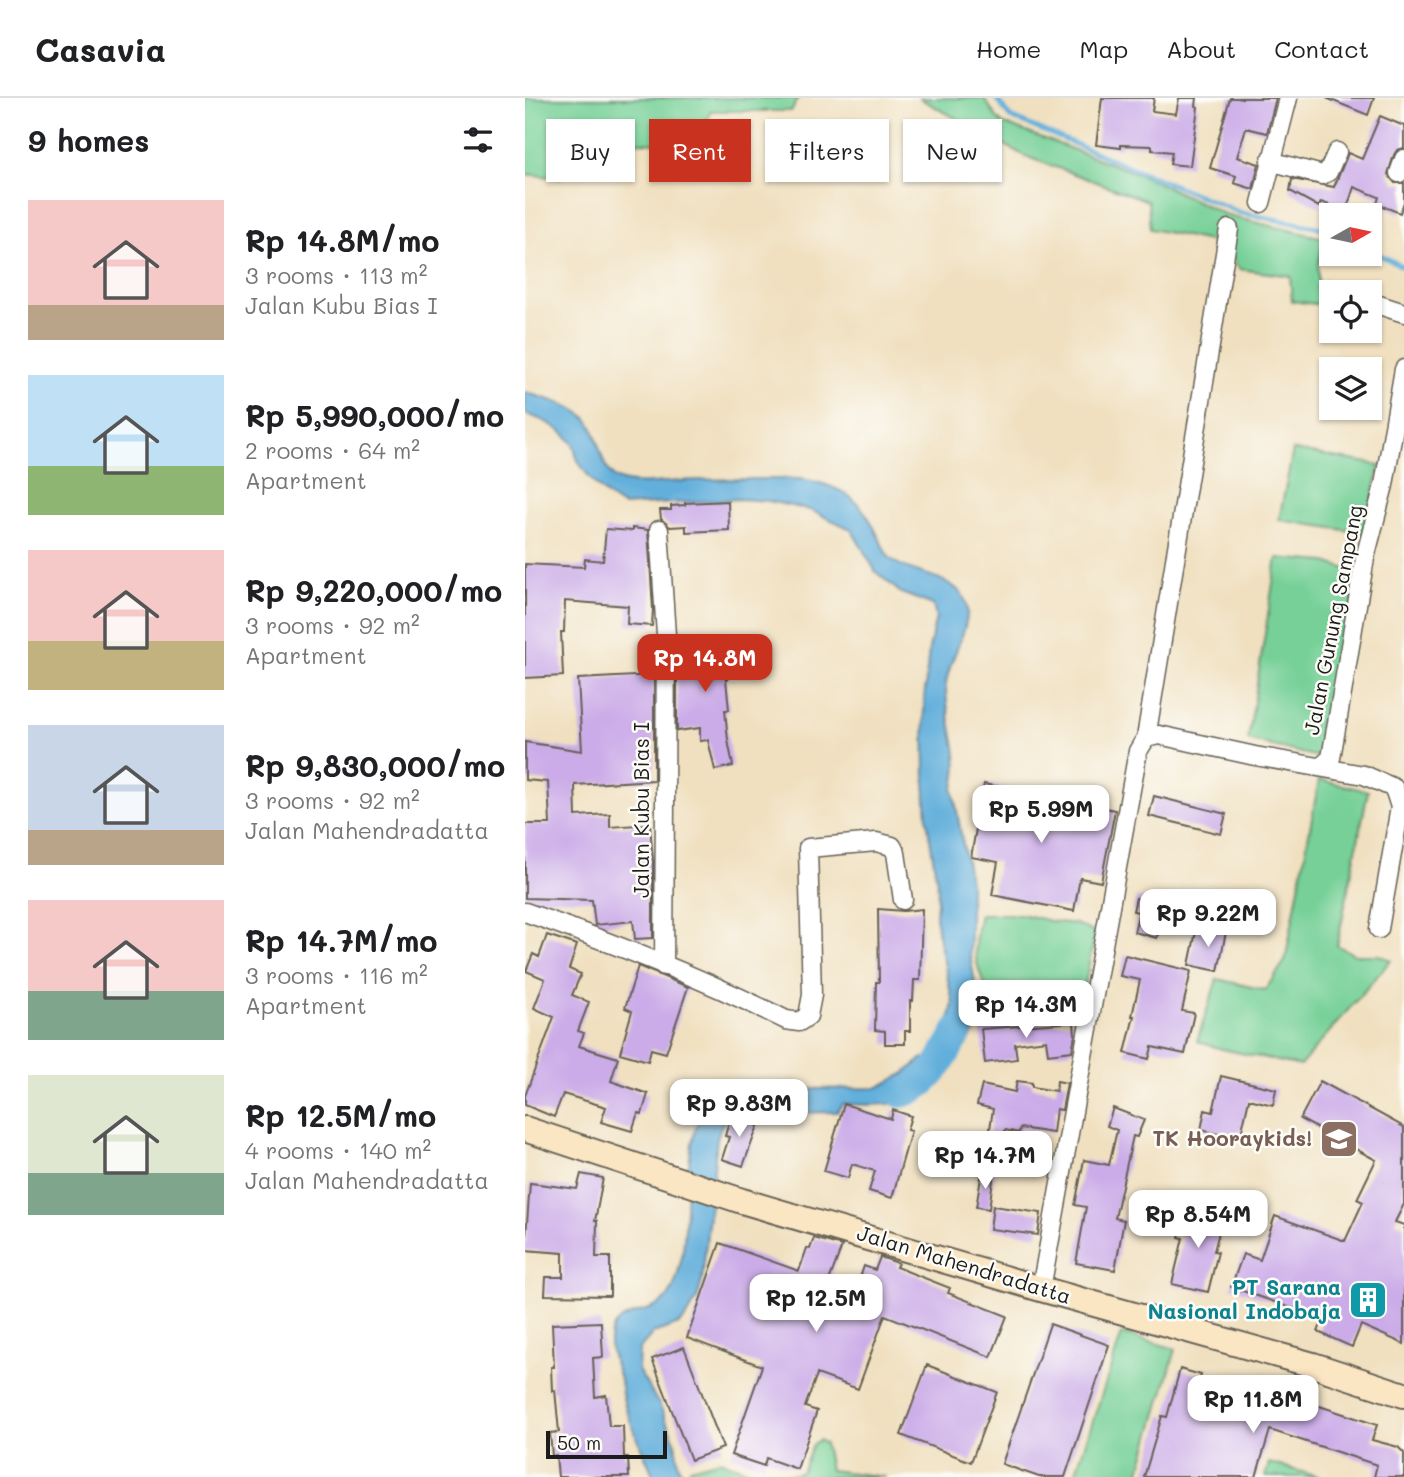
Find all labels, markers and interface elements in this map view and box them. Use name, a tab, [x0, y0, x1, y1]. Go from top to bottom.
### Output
text: Casavia	[35, 27, 166, 70]
text: Home	[976, 33, 1041, 64]
text: Map	[1079, 33, 1128, 64]
text: About	[1166, 33, 1236, 64]
text: Contact	[1274, 33, 1369, 64]
chip: Buy	[546, 119, 635, 182]
chip: Rent	[649, 119, 751, 182]
chip: Filters	[765, 119, 889, 182]
chip: New	[903, 119, 1002, 182]
text: 9 homes	[28, 120, 149, 160]
icon: filters	[459, 121, 497, 159]
north arrow	[1319, 203, 1383, 266]
map controls	[1319, 203, 1382, 420]
text: Rp 14.8M/mo	[245, 220, 439, 260]
icon: home	[84, 228, 168, 312]
text: 3 rooms · 113 m²	[245, 260, 427, 290]
button: locate	[1319, 280, 1382, 343]
text: Jalan Kubu Bias I	[245, 290, 438, 320]
button: layers	[1319, 357, 1382, 420]
text: Rp 5,990,000/mo	[245, 395, 504, 435]
icon: home	[84, 403, 168, 487]
text: 2 rooms · 64 m²	[245, 435, 420, 465]
text: Apartment	[245, 465, 367, 495]
street label: Jalan Gunung Sampang	[1297, 503, 1368, 737]
text: Rp 9,220,000/mo	[245, 570, 502, 610]
icon: home	[84, 578, 168, 662]
text: 3 rooms · 92 m²	[245, 610, 420, 640]
pin: Rp 14.8M	[633, 634, 777, 694]
text: Apartment	[245, 640, 367, 670]
text: Rp 14.8M	[653, 642, 757, 672]
street label: Jalan Kubu Bias I	[627, 722, 654, 898]
text: Rp 9,830,000/mo	[245, 745, 505, 785]
icon: home	[84, 753, 168, 837]
text: 3 rooms · 92 m²	[245, 785, 420, 815]
pin: Rp 5.99M	[969, 786, 1113, 845]
text: Rp 5.99M	[988, 793, 1094, 823]
text: Jalan Mahendradatta	[245, 815, 489, 845]
pin: Rp 9.22M	[1136, 890, 1280, 949]
text: Rp 9.22M	[1156, 897, 1260, 927]
text: Rp 14.7M/mo	[245, 920, 438, 960]
icon: home	[84, 928, 168, 1012]
text: 3 rooms · 116 m²	[245, 960, 428, 990]
pin: Rp 14.3M	[954, 981, 1098, 1040]
text: Rp 14.3M	[975, 988, 1077, 1018]
text: Apartment	[245, 990, 367, 1020]
pin: Rp 9.83M	[667, 1080, 811, 1139]
text: Rp 9.83M	[686, 1087, 792, 1117]
text: Rp 12.5M/mo	[245, 1095, 436, 1135]
icon: home	[84, 1103, 168, 1187]
school or university icon: TK Hooraykids!	[1318, 1118, 1360, 1160]
place label: TK Hooraykids!	[1152, 1124, 1312, 1152]
pin: Rp 14.7M	[913, 1132, 1057, 1191]
text: 4 rooms · 140 m²	[245, 1135, 431, 1165]
text: Rp 14.7M	[934, 1139, 1036, 1169]
text: Jalan Mahendradatta	[245, 1165, 489, 1195]
pin: Rp 8.54M	[1126, 1190, 1270, 1250]
text: Rp 8.54M	[1145, 1198, 1251, 1228]
street label: Jalan Mahendradatta	[854, 1218, 1075, 1309]
place label: PT Sarana Nasional Indobaja	[1148, 1273, 1341, 1324]
pin: Rp 12.5M	[744, 1274, 888, 1334]
building icon: PT Sarana Nasional Indobaja	[1347, 1279, 1389, 1321]
text: Rp 12.5M	[766, 1282, 866, 1312]
pin: Rp 11.8M	[1181, 1376, 1325, 1435]
text: Rp 11.8M	[1203, 1383, 1303, 1413]
scale bar	[546, 1428, 667, 1460]
text: 50 m	[557, 1430, 601, 1455]

